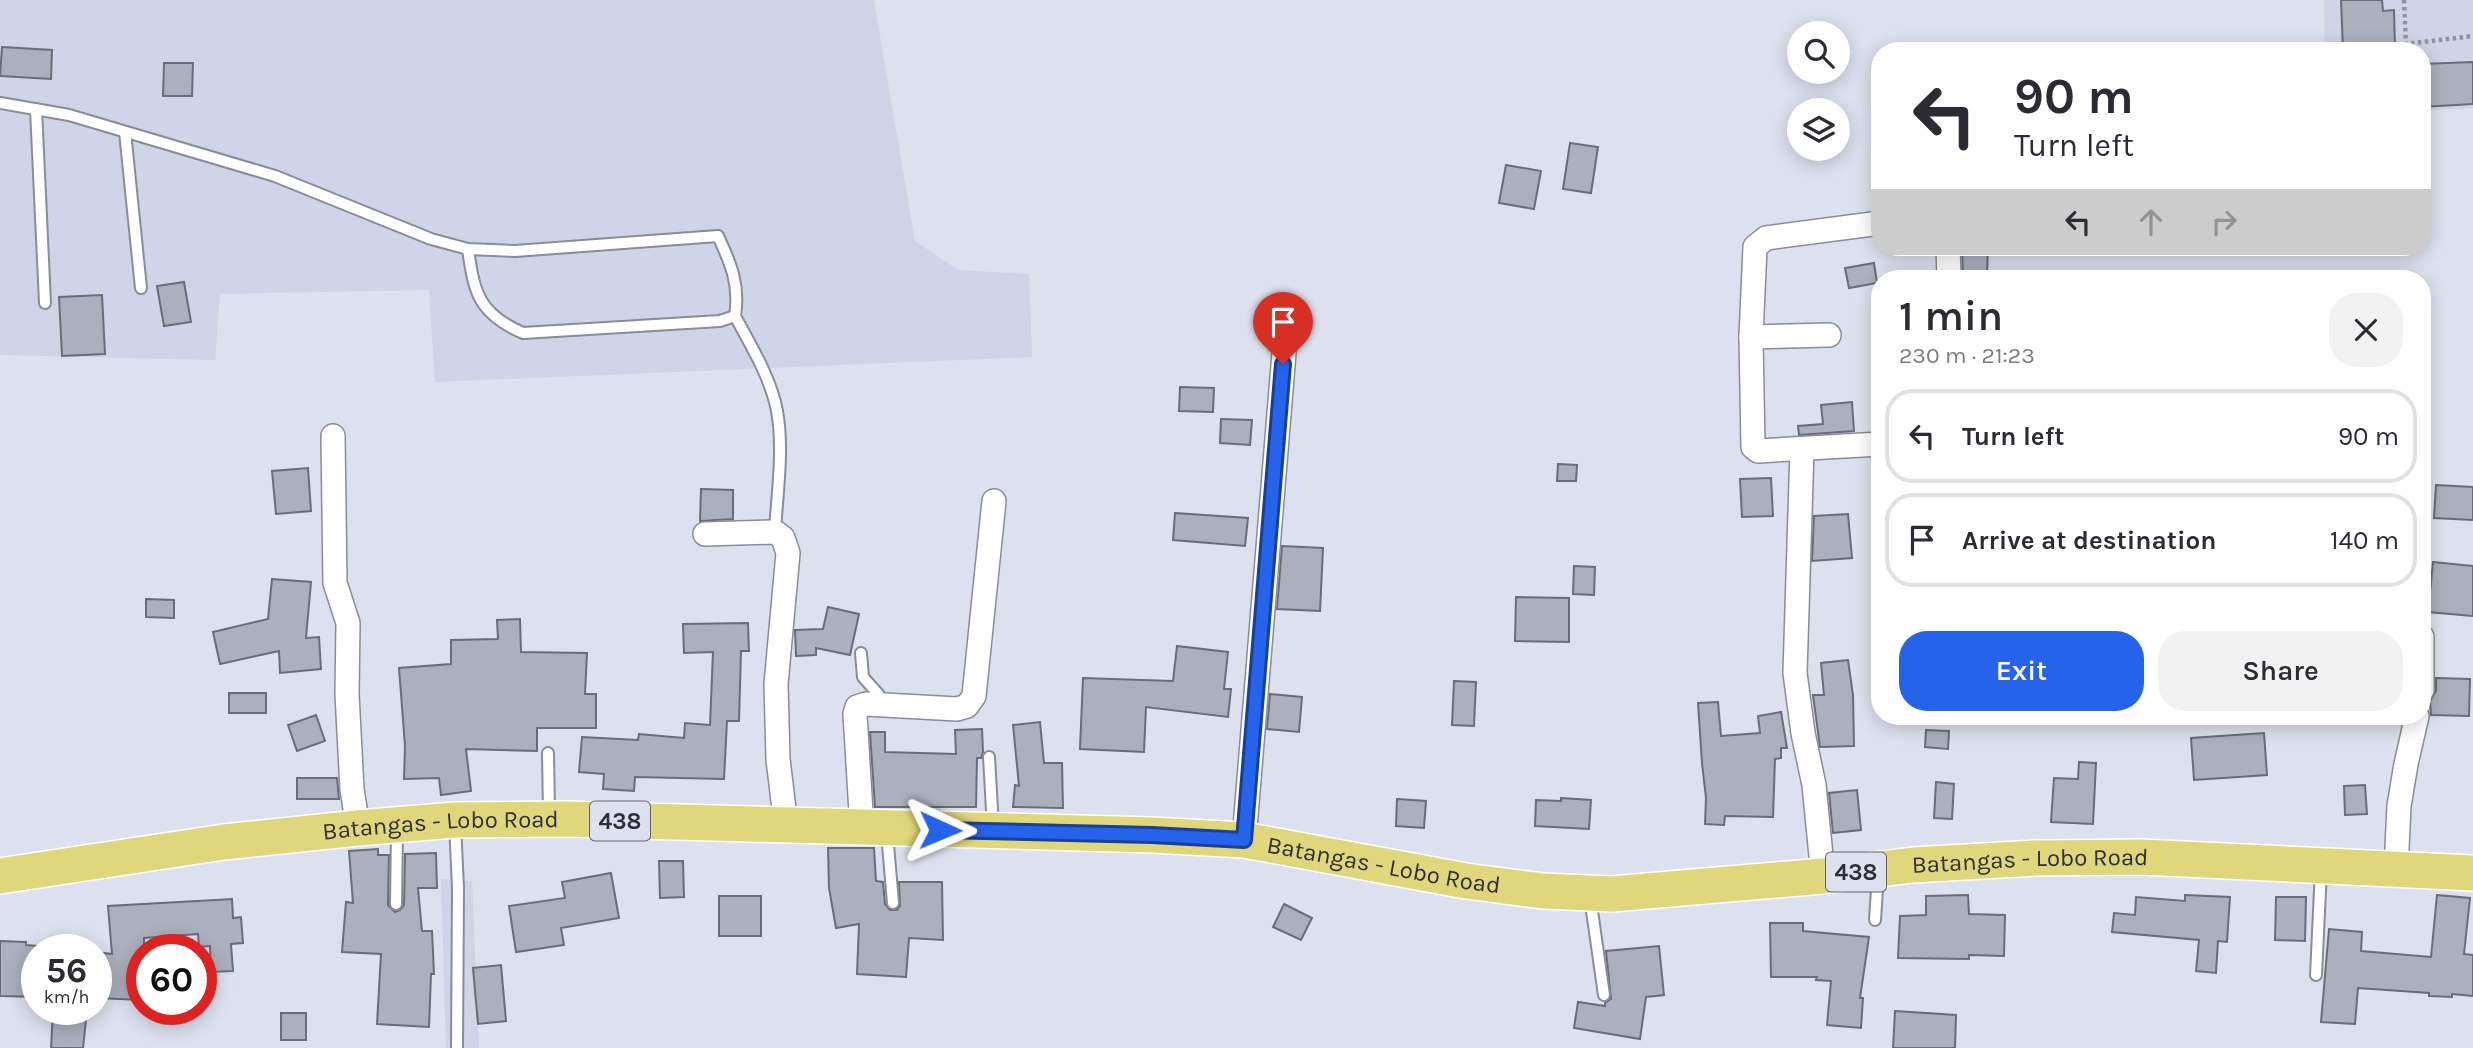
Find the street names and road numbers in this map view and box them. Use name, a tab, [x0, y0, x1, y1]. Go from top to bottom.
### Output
road number: 438	[590, 802, 650, 841]
street label: Batangas - Lobo Road	[321, 805, 559, 846]
street label: Batangas - Lobo Road	[1265, 831, 1502, 899]
street label: Batangas - Lobo Road	[1911, 843, 2149, 879]
road number: 438	[1826, 852, 1886, 892]

